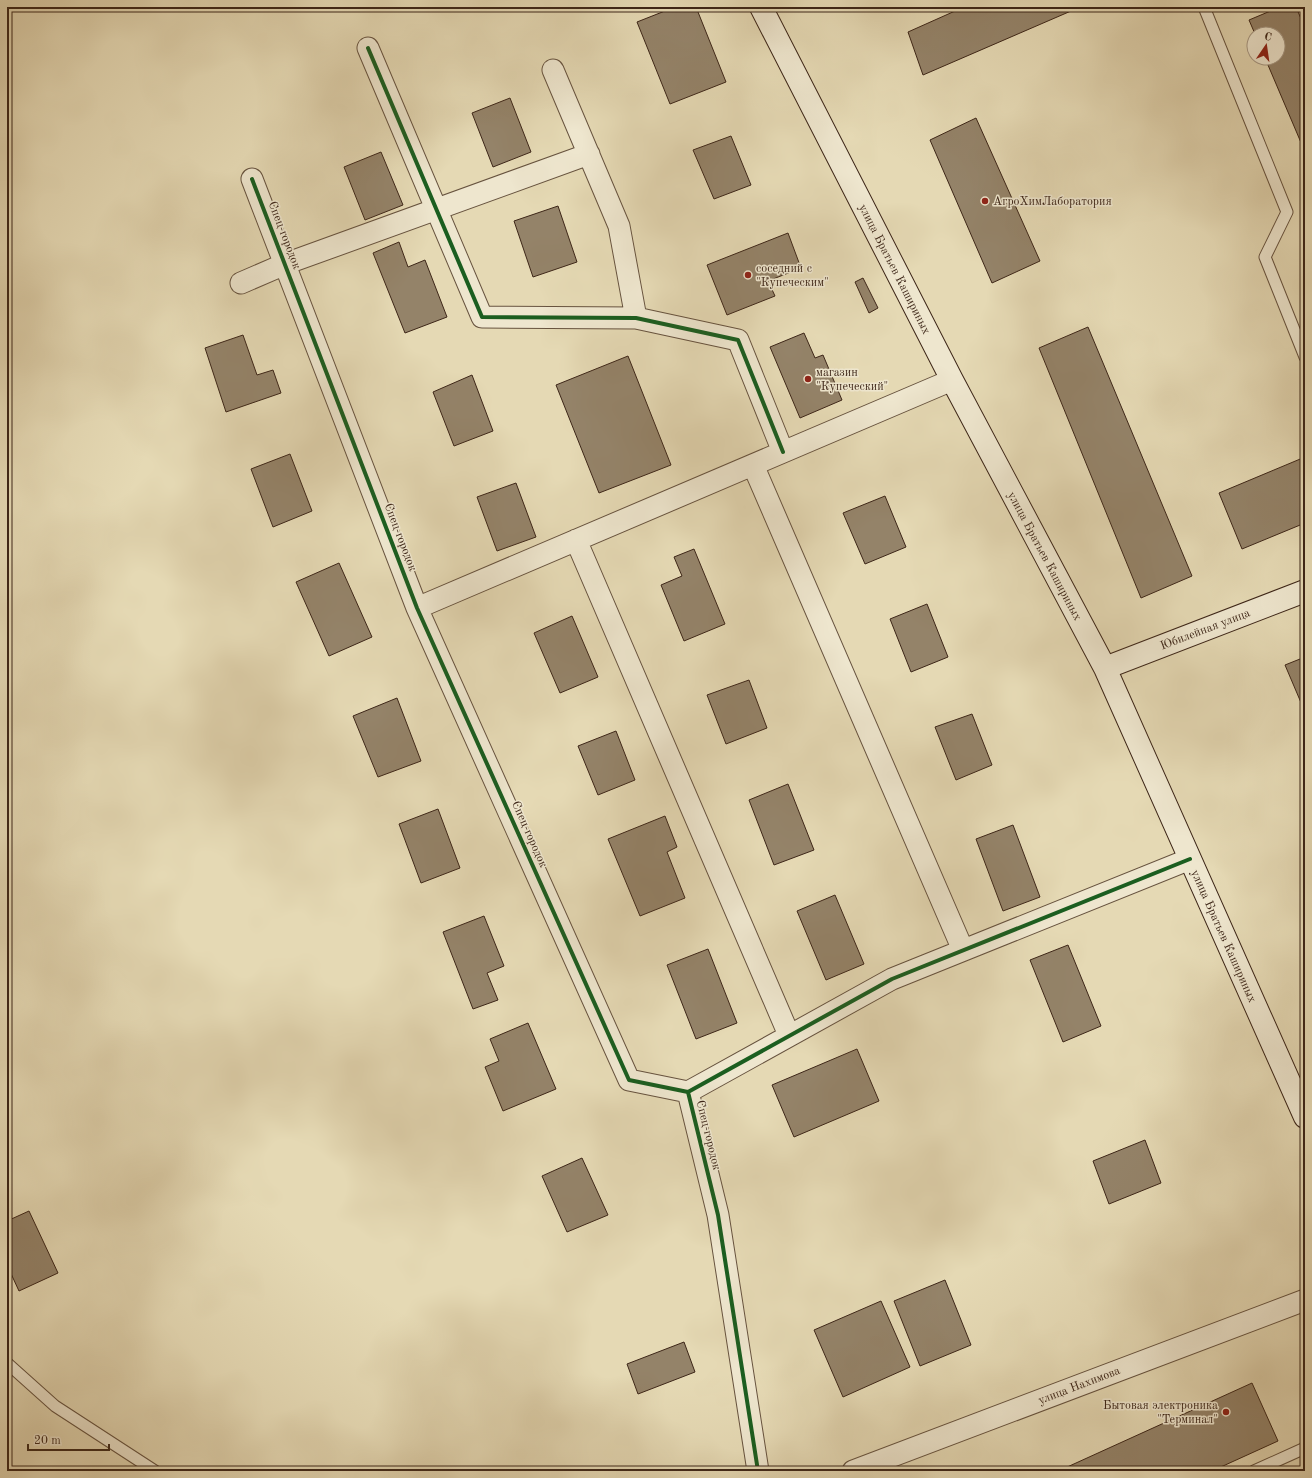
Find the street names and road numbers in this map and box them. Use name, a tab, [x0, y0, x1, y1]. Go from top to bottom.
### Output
street label: Спец-городок	[266, 200, 302, 271]
street label: улица Братьев Кашириных	[856, 202, 932, 336]
street label: улица Братьев Кашириных	[1005, 490, 1083, 623]
street label: Спец-городок	[382, 502, 418, 573]
street label: Юбилейная улица	[1159, 607, 1252, 653]
street label: Спец-городок	[509, 799, 549, 869]
street label: улица Братьев Кашириных	[1188, 868, 1258, 1005]
street label: Спец-городок	[694, 1099, 722, 1171]
street label: улица Нахимова	[1037, 1365, 1122, 1407]

